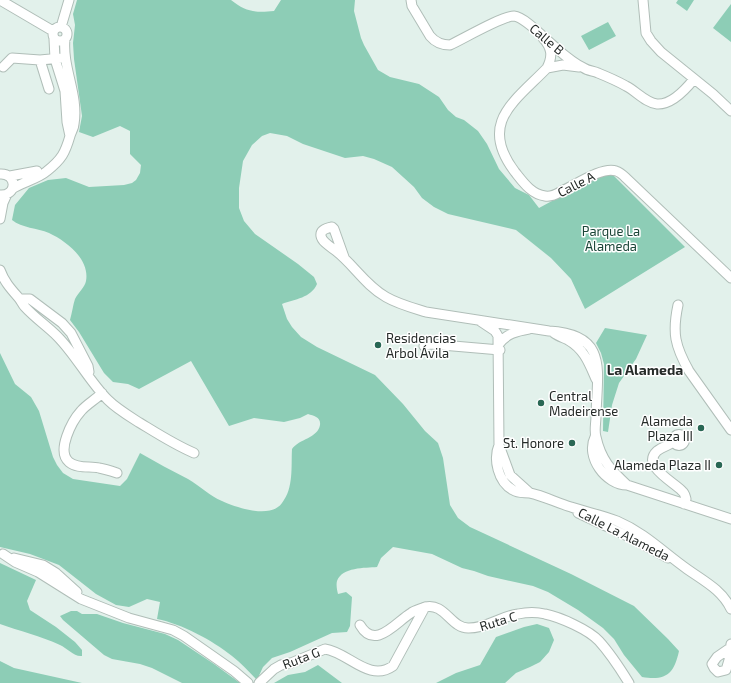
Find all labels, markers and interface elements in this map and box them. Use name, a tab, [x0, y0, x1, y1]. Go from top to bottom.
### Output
street label: Calle B	[526, 20, 568, 58]
street label: Calle A	[555, 168, 597, 200]
park label: Parque La Alameda	[582, 223, 640, 254]
place label: Residencias Arbol Ávila	[386, 330, 456, 361]
marker: Residencias Arbol Ávila	[373, 340, 383, 350]
district label: La Alameda	[607, 361, 683, 378]
place label: Central Madeirense	[549, 388, 618, 419]
marker: Central Madeirense	[536, 398, 546, 408]
place label: Alameda Plaza III	[641, 413, 693, 444]
marker: Alameda Plaza III	[696, 423, 706, 433]
place label: St. Honore	[503, 435, 564, 451]
marker: St. Honore	[567, 438, 577, 448]
place label: Alameda Plaza II	[614, 457, 711, 473]
marker: Alameda Plaza II	[714, 460, 724, 470]
street label: Calle La Alameda	[576, 504, 672, 564]
street label: Ruta C	[478, 608, 518, 634]
street label: Ruta G	[280, 644, 322, 672]

